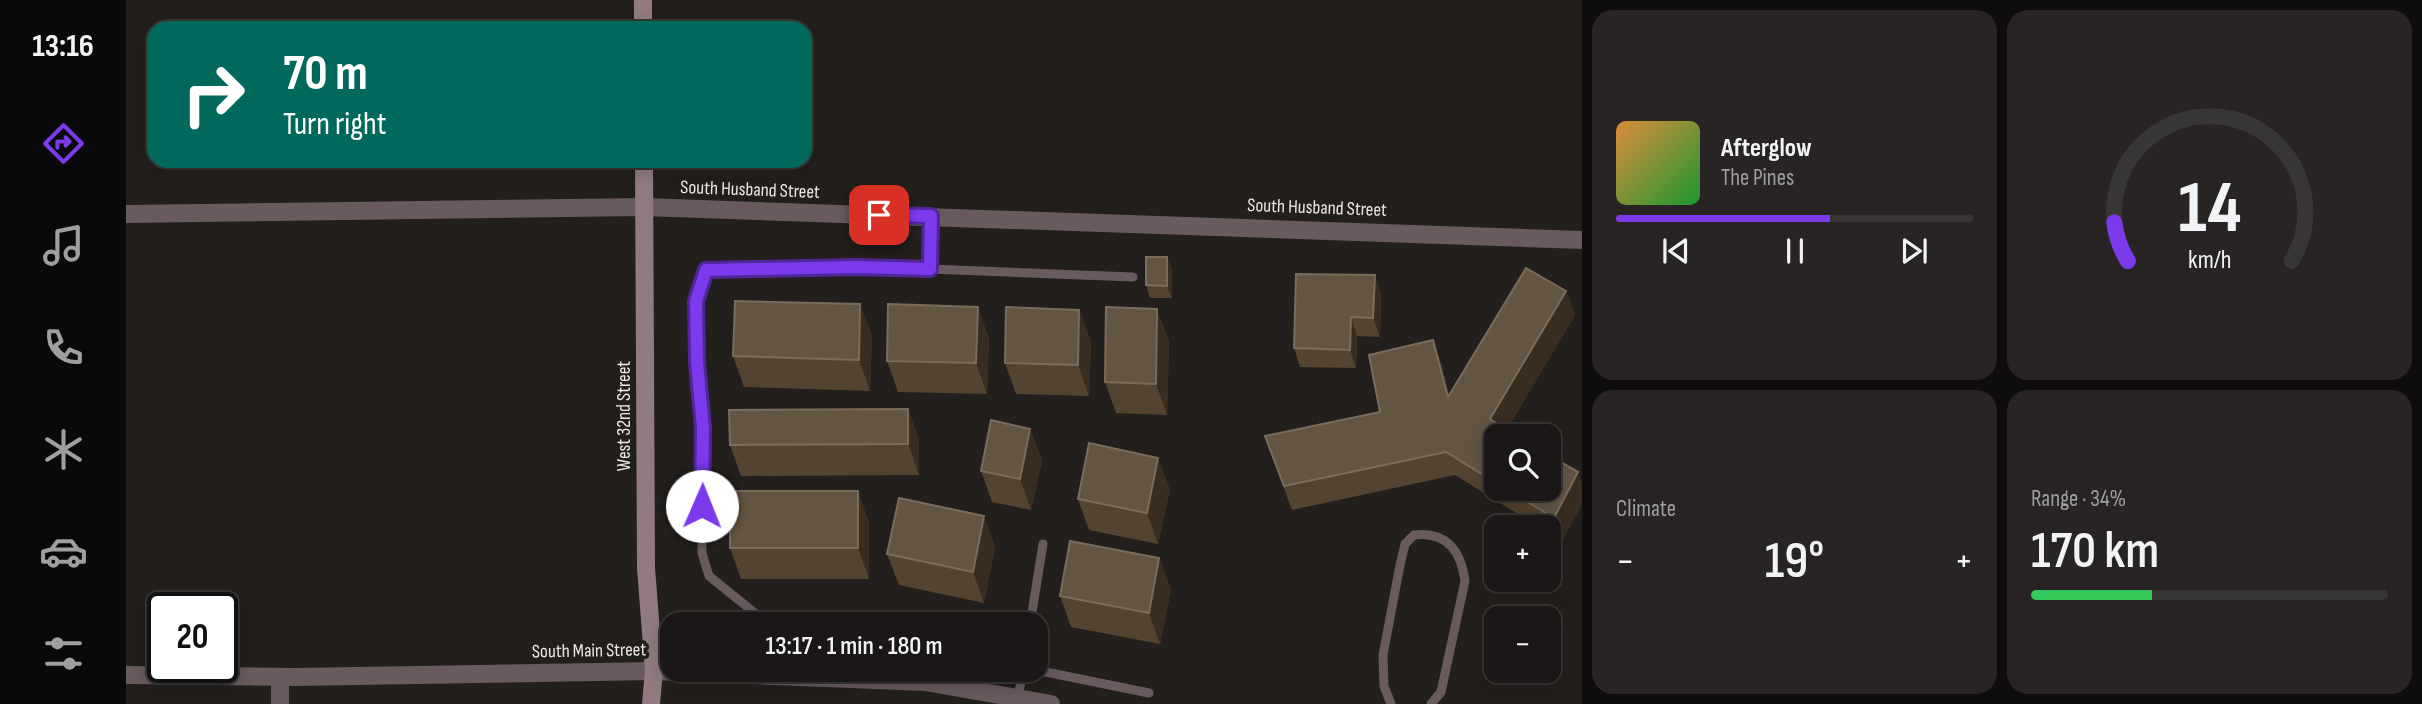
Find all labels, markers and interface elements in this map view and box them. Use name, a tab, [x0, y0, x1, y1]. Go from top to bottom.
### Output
text: 13:16	[32, 27, 94, 66]
text: 70 m	[283, 45, 368, 104]
icon: right	[168, 49, 259, 140]
text: Turn right	[283, 105, 387, 144]
icon: directions	[39, 119, 88, 168]
text: Afterglow	[1721, 133, 1812, 164]
text: The Pines	[1721, 164, 1794, 192]
text: 14	[2178, 166, 2241, 254]
street label: South Husband Street	[680, 176, 820, 204]
pin	[849, 185, 909, 245]
street label: South Husband Street	[1247, 194, 1387, 222]
icon: arrive	[860, 196, 898, 234]
icon: music	[39, 221, 88, 270]
icon: previous	[1657, 232, 1695, 270]
icon: pause	[1776, 232, 1814, 270]
icon: next	[1895, 232, 1933, 270]
text: km/h	[2188, 245, 2231, 276]
icon: phone	[39, 323, 88, 372]
street label: West 32nd Street	[613, 361, 636, 471]
map controls	[1484, 424, 1561, 683]
button: search	[1484, 424, 1561, 501]
icon: climate	[39, 425, 88, 474]
position arrow	[665, 469, 739, 543]
text: Range · 34%	[2031, 485, 2126, 513]
text: Climate	[1616, 495, 1676, 523]
button: +	[1484, 515, 1561, 592]
text: 170 km	[2031, 520, 2159, 583]
icon: car	[39, 527, 88, 576]
text: 19°	[1765, 530, 1824, 593]
text: −	[1616, 539, 1635, 584]
text: +	[1954, 539, 1973, 584]
speed limit sign: 20	[147, 592, 238, 683]
button: −	[1484, 606, 1561, 683]
icon: filters	[39, 629, 88, 678]
text: 13:17 · 1 min · 180 m	[766, 631, 942, 662]
street label: South Main Street	[532, 639, 647, 663]

